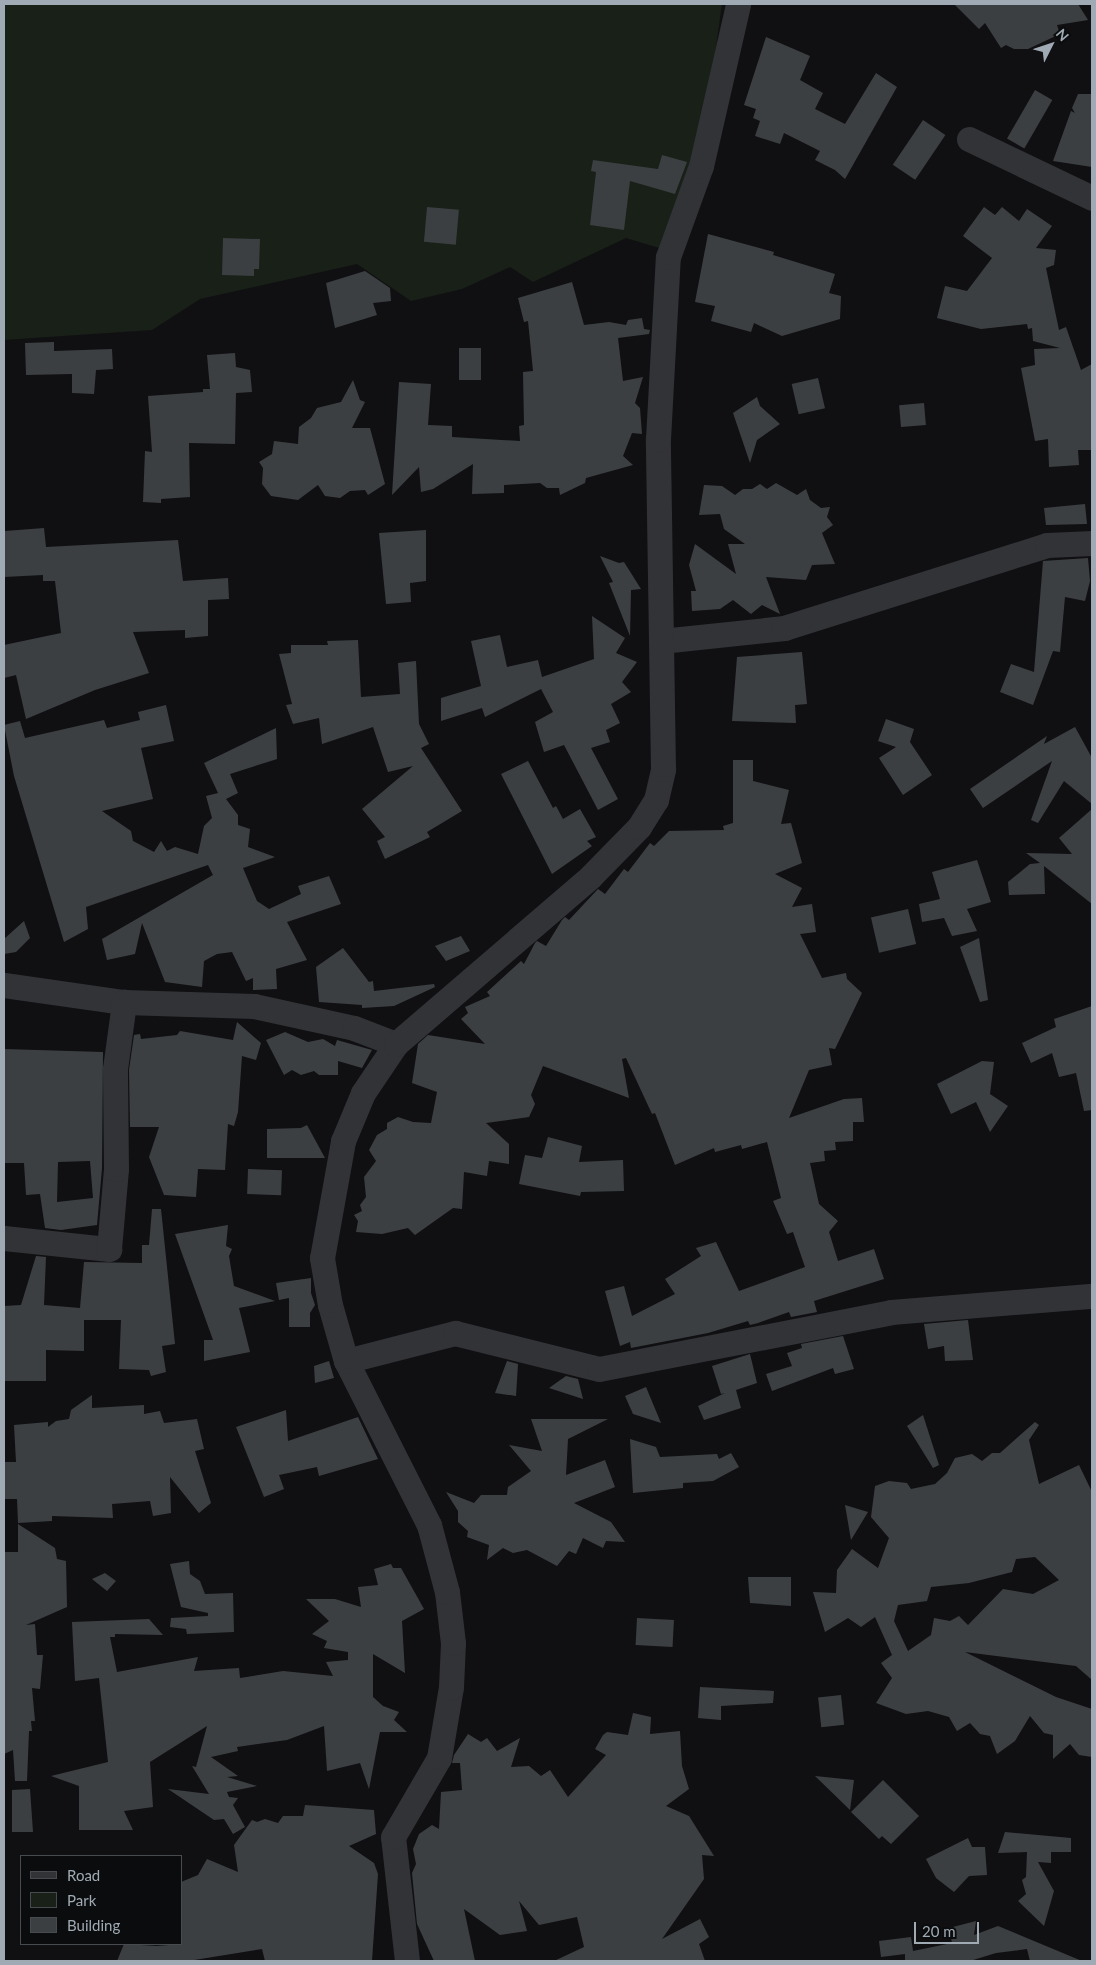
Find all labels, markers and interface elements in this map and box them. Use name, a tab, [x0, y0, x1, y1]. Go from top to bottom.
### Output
north arrow	[1026, 20, 1076, 70]
text: N	[1053, 25, 1073, 44]
legend	[20, 1855, 182, 1945]
text: Road	[67, 1866, 100, 1884]
text: Park	[67, 1891, 96, 1909]
scale bar	[916, 1912, 981, 1944]
text: Building	[67, 1916, 120, 1934]
text: 20 m	[922, 1922, 956, 1940]

